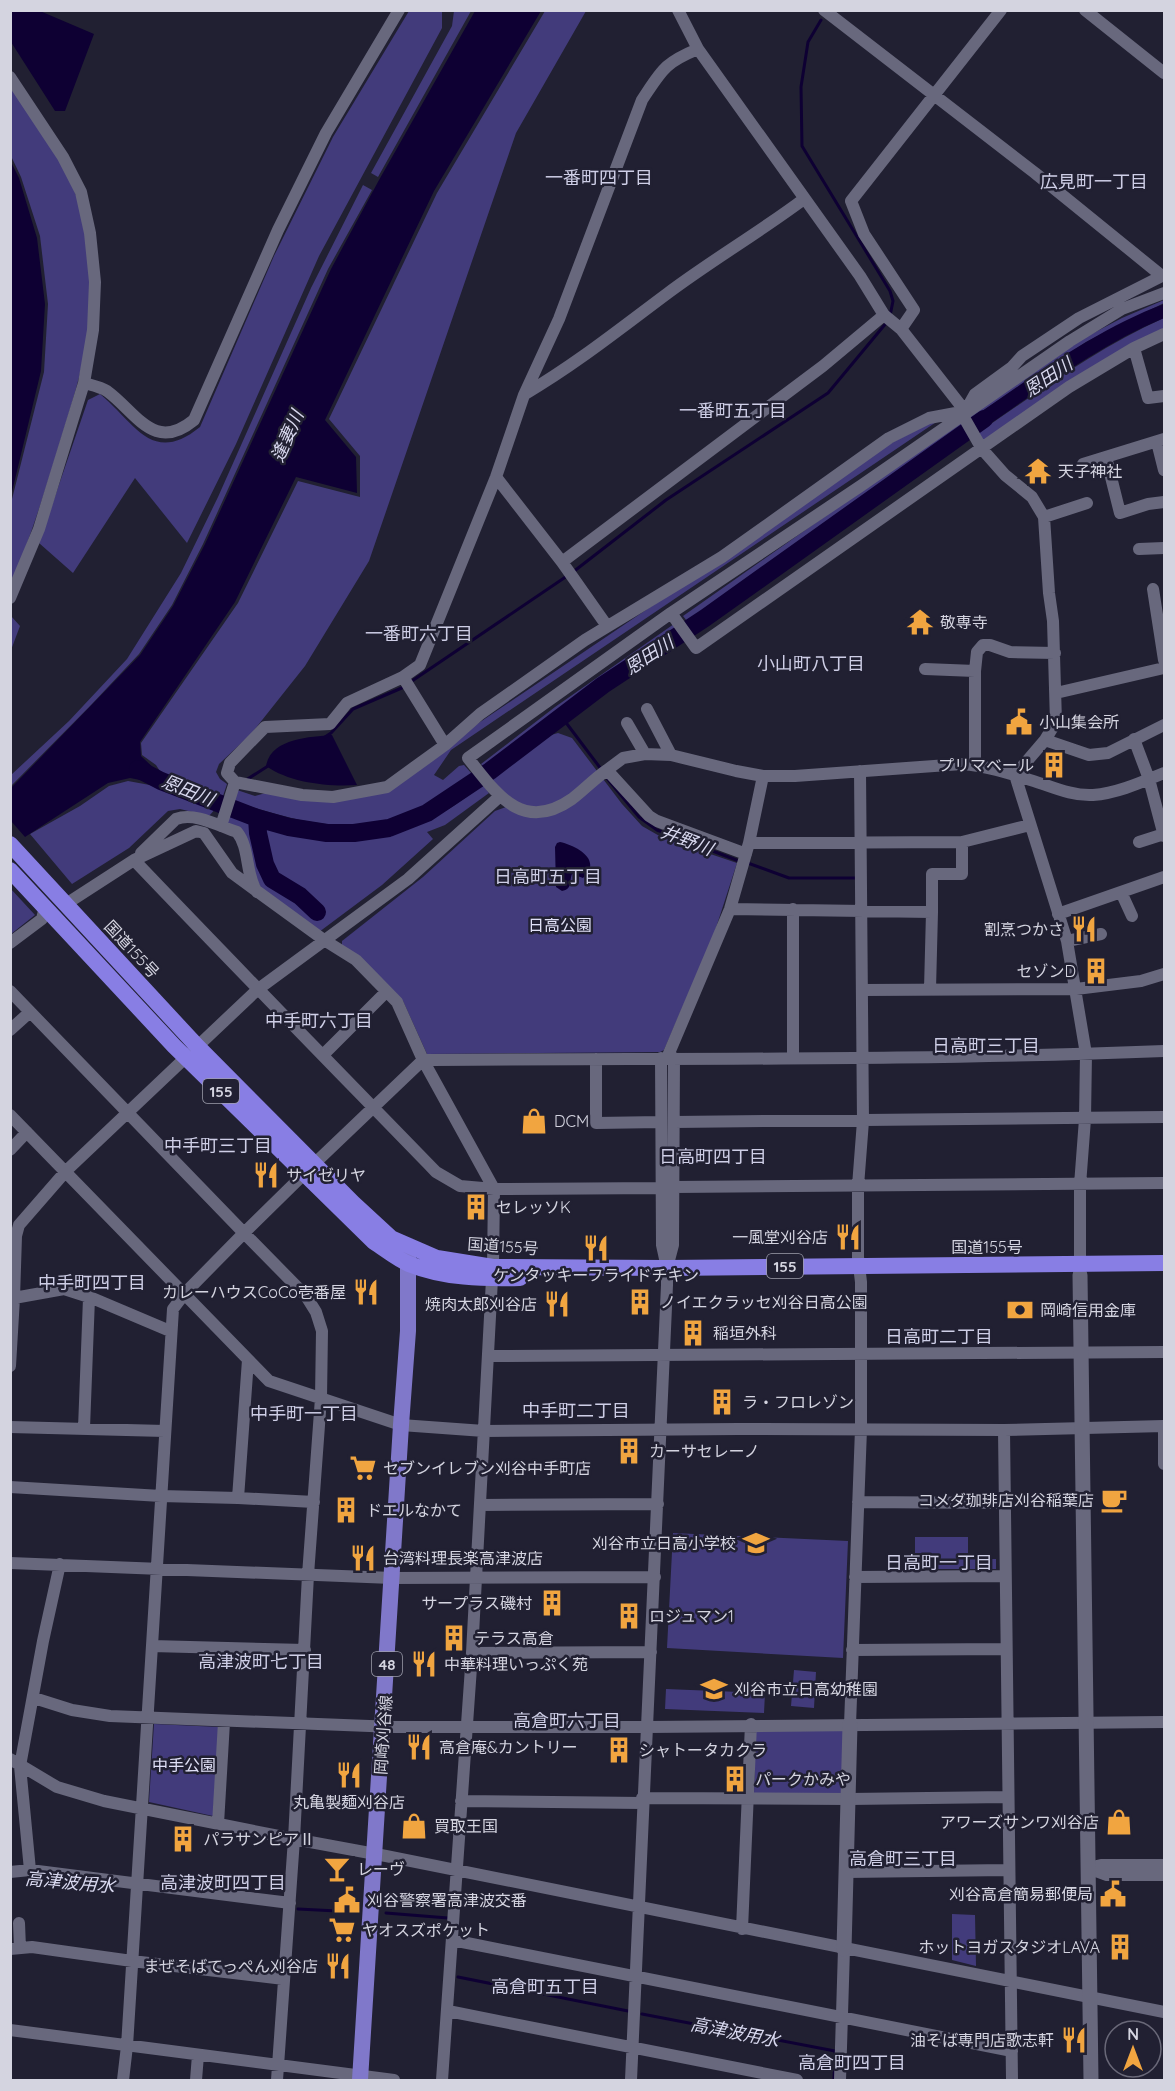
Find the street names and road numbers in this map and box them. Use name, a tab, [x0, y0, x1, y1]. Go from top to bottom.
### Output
street label: 国道155号	[100, 916, 164, 982]
road number: 155	[203, 1079, 239, 1103]
street label: 国道155号	[467, 1234, 539, 1258]
street label: 国道155号	[951, 1237, 1023, 1257]
road number: 155	[767, 1254, 803, 1278]
road number: 48	[372, 1652, 402, 1676]
street label: 岡崎刈谷線	[370, 1694, 396, 1776]

